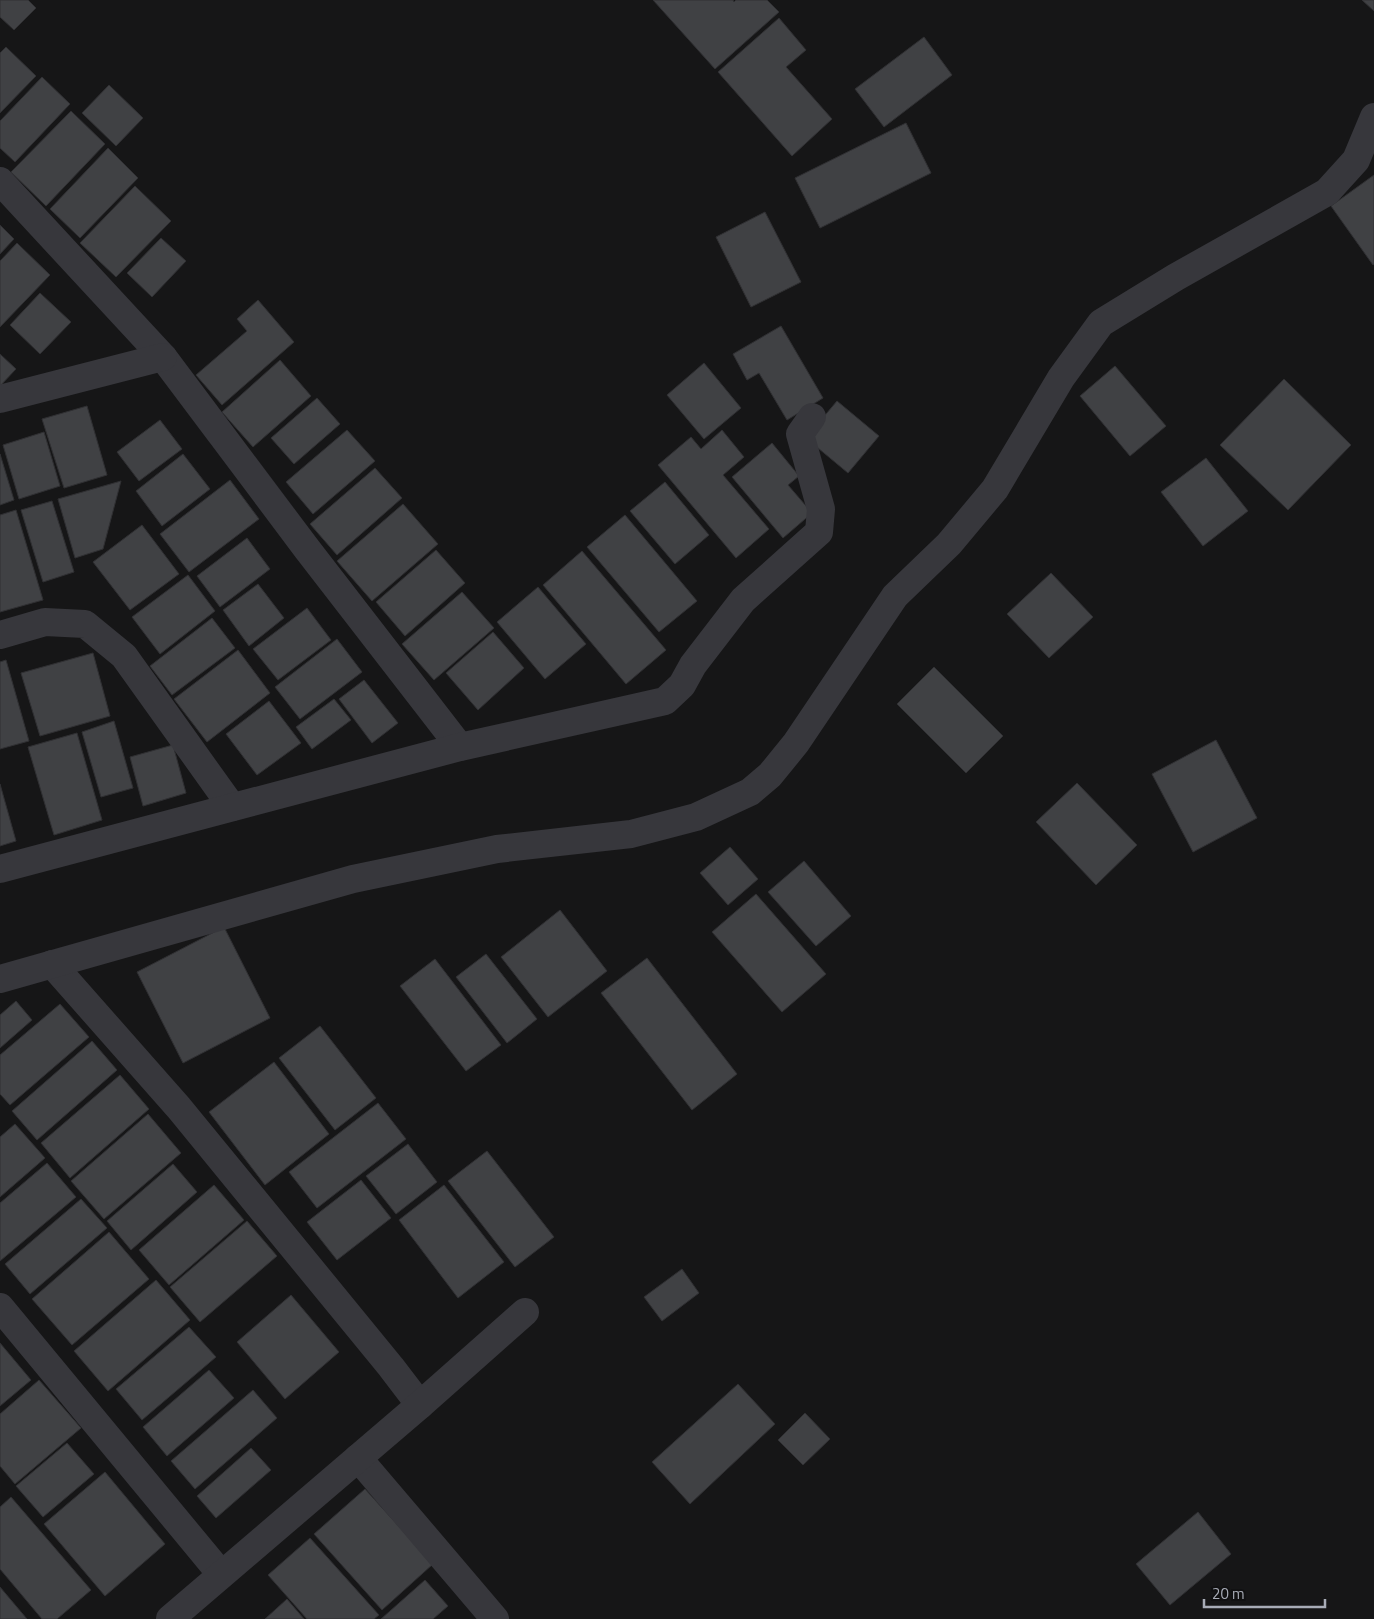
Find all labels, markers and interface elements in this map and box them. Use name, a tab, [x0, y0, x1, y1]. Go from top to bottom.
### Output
scale bar	[1204, 1576, 1325, 1608]
text: 20 m	[1212, 1582, 1245, 1605]

